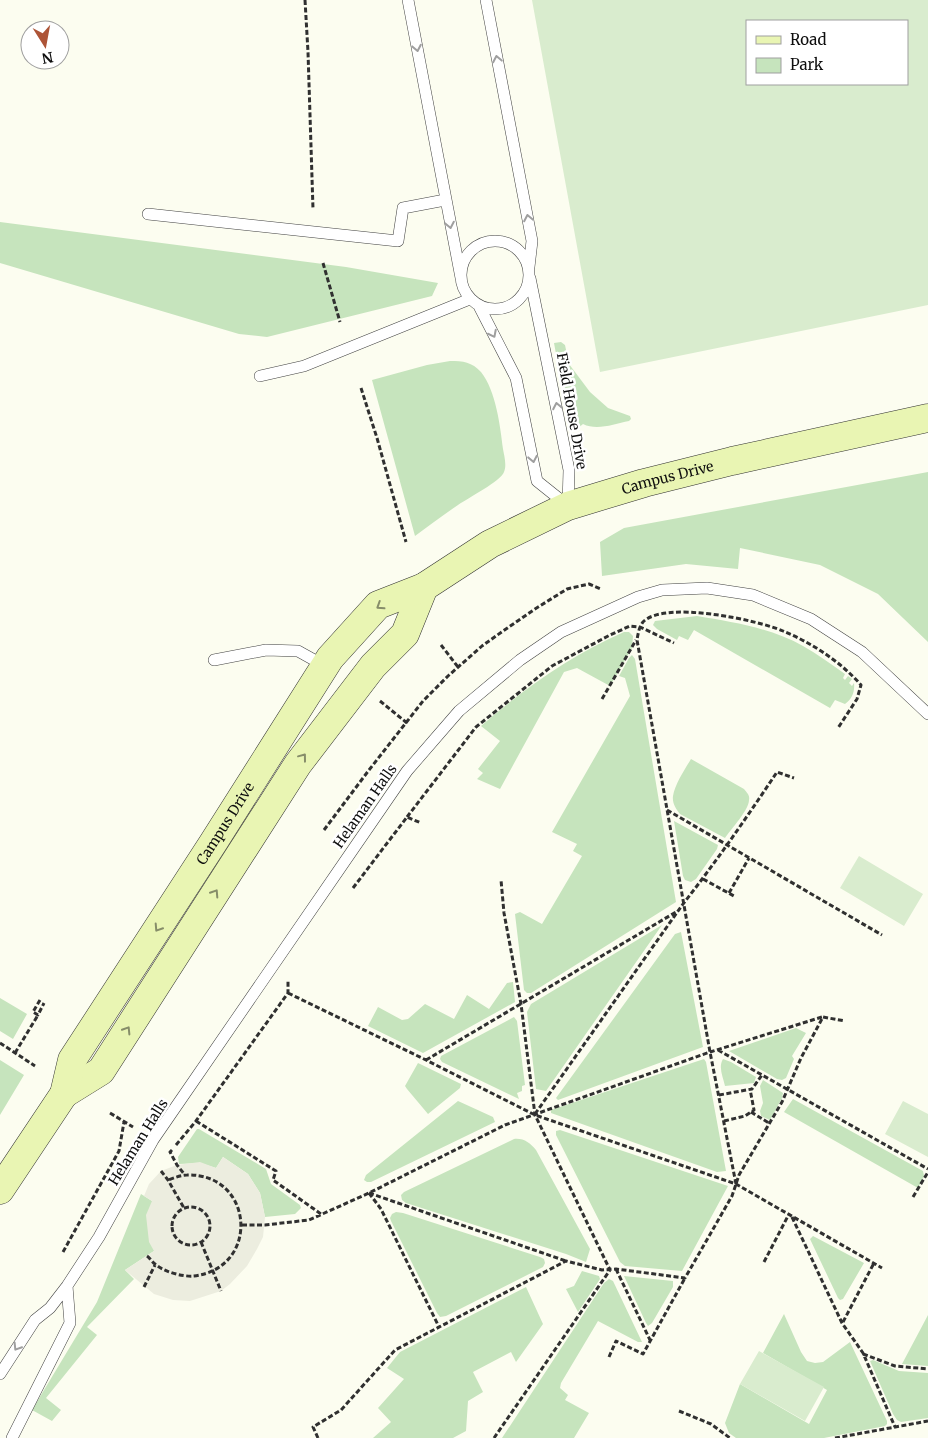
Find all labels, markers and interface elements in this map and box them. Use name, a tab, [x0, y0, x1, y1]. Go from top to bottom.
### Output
north arrow	[20, 20, 70, 70]
legend	[746, 20, 908, 85]
text: Road	[790, 30, 826, 49]
one-way arrow	[411, 44, 421, 52]
text: N	[40, 48, 55, 68]
one-way arrow	[493, 54, 503, 63]
text: Park	[790, 55, 824, 74]
one-way arrow	[523, 214, 533, 223]
one-way arrow	[444, 220, 455, 229]
one-way arrow	[487, 328, 497, 337]
street label: Field House Drive	[553, 351, 591, 471]
one-way arrow	[552, 402, 562, 410]
one-way arrow	[527, 454, 537, 463]
street label: Campus Drive	[619, 457, 715, 498]
one-way arrow	[376, 600, 385, 610]
one-way arrow	[298, 754, 306, 763]
street label: Helaman Halls	[329, 760, 401, 851]
street label: Campus Drive	[192, 779, 258, 868]
one-way arrow	[209, 890, 218, 899]
one-way arrow	[154, 923, 164, 932]
one-way arrow	[121, 1026, 131, 1035]
street label: Helaman Halls	[104, 1095, 172, 1188]
one-way arrow	[14, 1342, 24, 1351]

